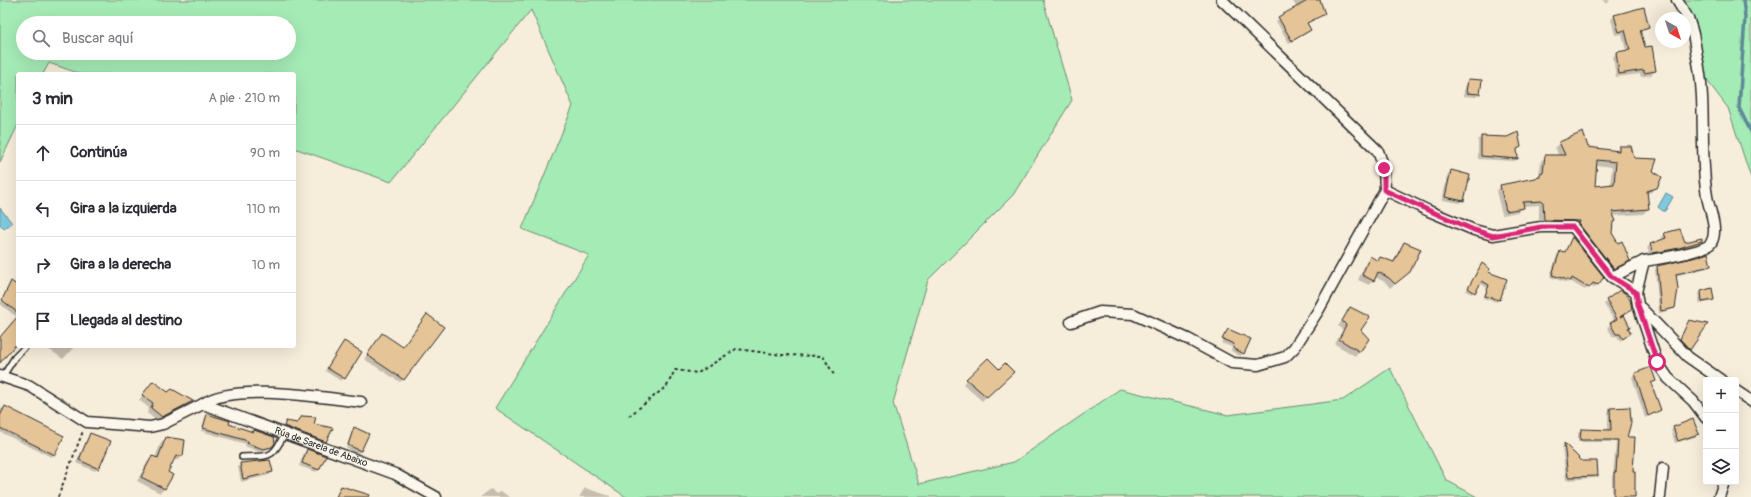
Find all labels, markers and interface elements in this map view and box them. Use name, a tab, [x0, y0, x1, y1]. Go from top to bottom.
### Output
north arrow	[1655, 12, 1691, 48]
search box	[16, 16, 296, 60]
icon: search	[30, 27, 52, 49]
text: Buscar aquí	[62, 29, 134, 48]
text: 3 min	[32, 88, 73, 109]
text: A pie · 210 m	[208, 90, 280, 106]
icon: ahead	[32, 142, 54, 164]
text: Continúa	[70, 143, 127, 162]
text: 90 m	[250, 145, 280, 161]
route end	[1375, 159, 1393, 177]
icon: left	[32, 198, 54, 220]
text: Gira a la izquierda	[70, 199, 177, 218]
text: 110 m	[247, 201, 280, 217]
icon: right	[32, 254, 54, 276]
text: Gira a la derecha	[70, 255, 171, 274]
text: 10 m	[252, 257, 280, 273]
icon: arrive	[32, 310, 54, 332]
text: Llegada al destino	[70, 311, 182, 330]
route start	[1648, 353, 1666, 371]
map controls	[1703, 377, 1739, 485]
button: +	[1703, 377, 1739, 413]
button: −	[1703, 413, 1739, 449]
street label: Rúa de Sarela de Abaixo	[273, 425, 370, 470]
button: layers	[1703, 449, 1739, 485]

